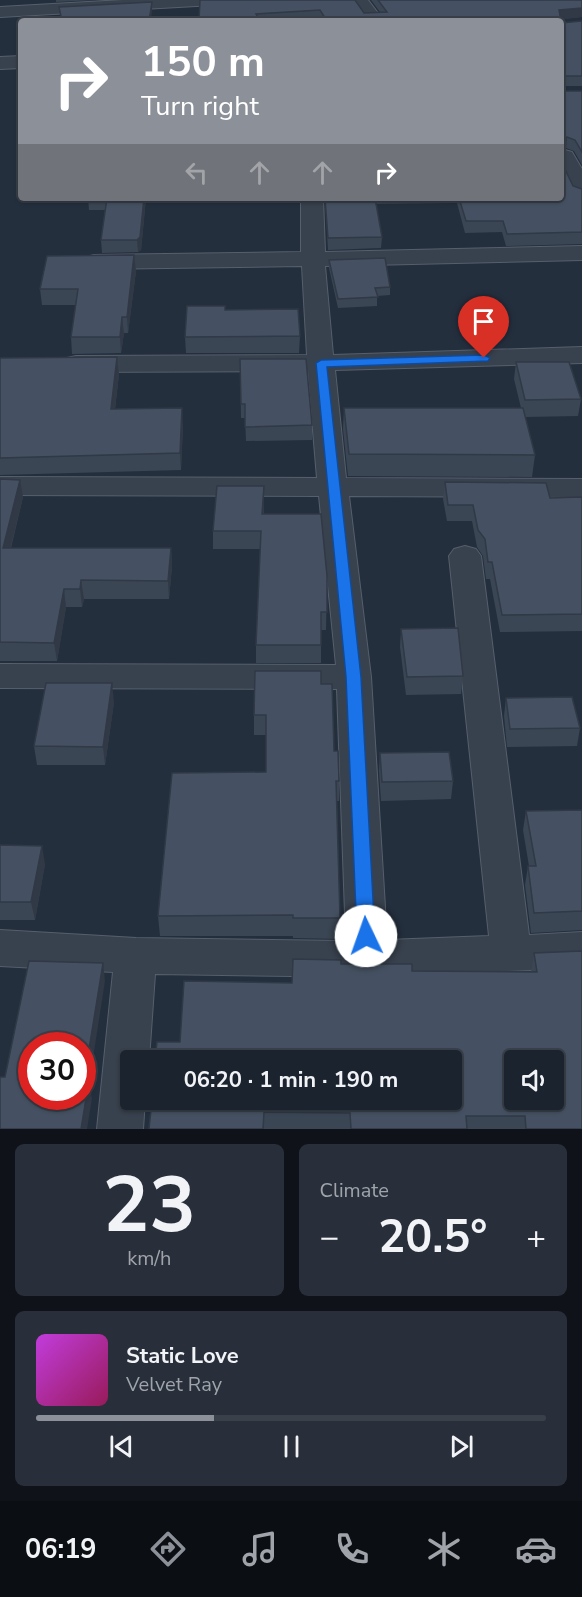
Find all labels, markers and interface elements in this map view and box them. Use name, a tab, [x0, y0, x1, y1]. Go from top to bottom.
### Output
text: 150 m	[141, 34, 265, 91]
icon: right	[42, 42, 120, 120]
text: Turn right	[141, 88, 259, 125]
icon: left	[180, 156, 213, 189]
icon: ahead	[243, 156, 276, 189]
icon: ahead	[306, 156, 339, 189]
icon: right	[369, 156, 402, 189]
pin	[458, 296, 509, 358]
icon: arrive	[467, 305, 500, 338]
position arrow	[334, 904, 398, 968]
speed limit sign: 30	[18, 1032, 96, 1110]
map controls	[504, 1050, 564, 1110]
button: sound	[504, 1050, 564, 1110]
text: 06:20 · 1 min · 190 m	[184, 1065, 398, 1095]
text: 23	[102, 1152, 196, 1259]
text: Climate	[320, 1177, 389, 1204]
text: 20.5°	[378, 1207, 487, 1268]
text: −	[320, 1215, 339, 1260]
text: +	[526, 1215, 546, 1260]
text: km/h	[127, 1245, 171, 1272]
text: Static Love	[126, 1341, 239, 1371]
text: Velvet Ray	[126, 1371, 222, 1398]
icon: previous	[105, 1430, 138, 1463]
icon: pause	[275, 1430, 308, 1463]
icon: next	[445, 1430, 478, 1463]
icon: directions	[147, 1528, 189, 1570]
icon: music	[239, 1528, 281, 1570]
icon: phone	[331, 1528, 373, 1570]
icon: climate	[423, 1528, 465, 1570]
icon: car	[515, 1528, 557, 1570]
text: 06:19	[25, 1531, 97, 1568]

